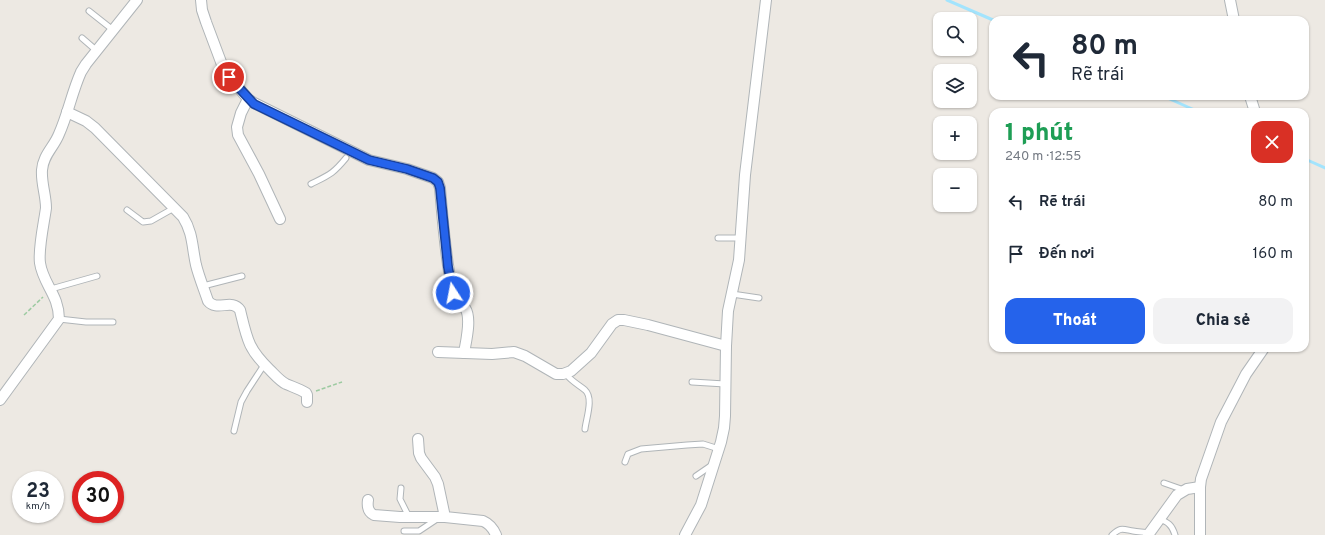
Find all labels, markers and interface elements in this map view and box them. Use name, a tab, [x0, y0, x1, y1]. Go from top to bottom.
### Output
map controls	[933, 12, 977, 212]
button: search	[933, 12, 977, 56]
text: 80 m	[1071, 29, 1138, 65]
icon: left	[1005, 32, 1057, 84]
pin	[212, 60, 246, 94]
button: layers	[933, 64, 977, 108]
text: Rẽ trái	[1071, 64, 1124, 87]
icon: arrive	[218, 66, 240, 88]
button: +	[933, 116, 977, 160]
text: 1 phút	[1005, 119, 1073, 149]
button: close	[1251, 121, 1293, 163]
text: 240 m · 12:55	[1005, 149, 1081, 165]
button: −	[933, 168, 977, 212]
icon: left	[1005, 191, 1027, 213]
text: Rẽ trái	[1039, 193, 1086, 212]
text: 80 m	[1258, 193, 1293, 212]
icon: arrive	[1005, 243, 1027, 265]
text: Đến nơi	[1039, 245, 1095, 264]
text: 160 m	[1253, 245, 1293, 264]
position arrow	[432, 272, 474, 314]
button: Thoát	[1005, 298, 1145, 344]
button: Chia sẻ	[1153, 298, 1293, 344]
speed limit sign: 30	[72, 471, 124, 523]
text: 23	[26, 479, 50, 505]
text: km/h	[26, 500, 50, 513]

